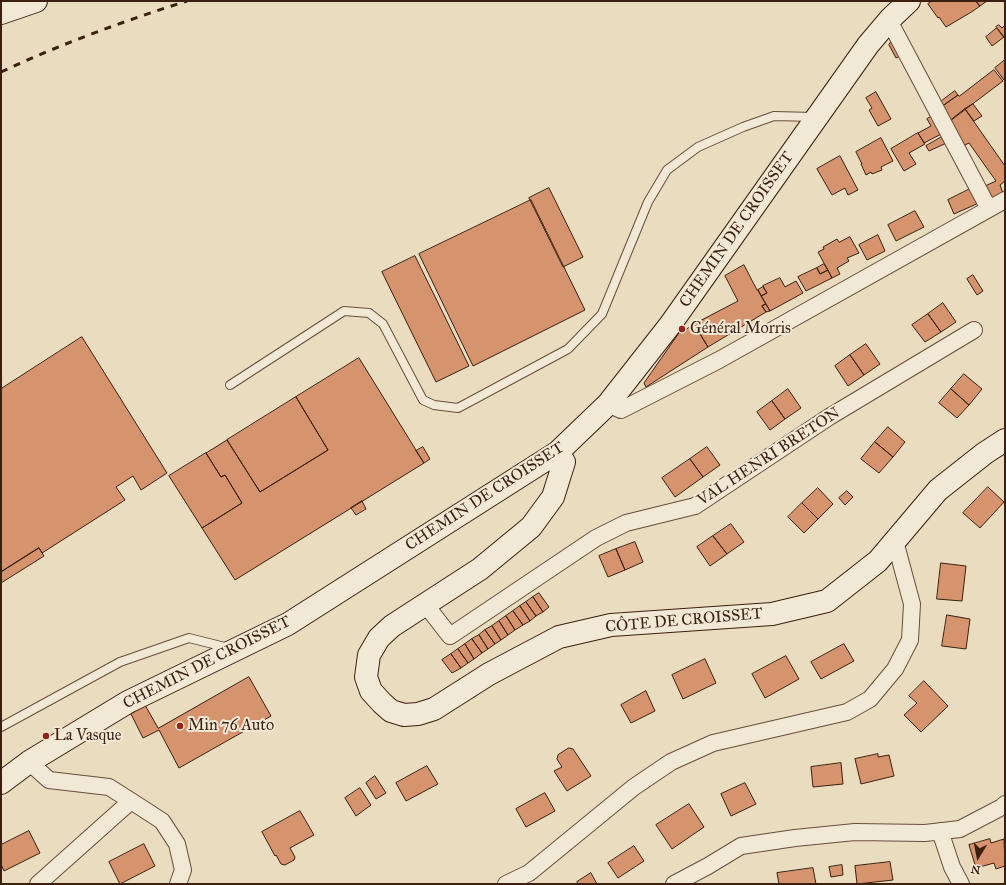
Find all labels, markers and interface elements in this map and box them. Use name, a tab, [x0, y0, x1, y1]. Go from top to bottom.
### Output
street label: CHEMIN DE CROISSET	[676, 149, 798, 311]
place label: Général Morris	[690, 319, 791, 339]
marker: Général Morris	[677, 324, 687, 334]
street label: VAL HENRI BRETON	[694, 404, 844, 510]
street label: CHEMIN DE CROISSET	[402, 438, 568, 556]
street label: CÔTE DE CROISSET	[605, 605, 763, 637]
street label: CHEMIN DE CROISSET	[120, 612, 294, 714]
place label: Min 76 Auto	[188, 716, 274, 736]
marker: Min 76 Auto	[175, 721, 185, 731]
place label: La Vasque	[54, 726, 121, 746]
marker: La Vasque	[41, 731, 51, 741]
north arrow	[958, 837, 998, 877]
text: N	[970, 862, 982, 877]

